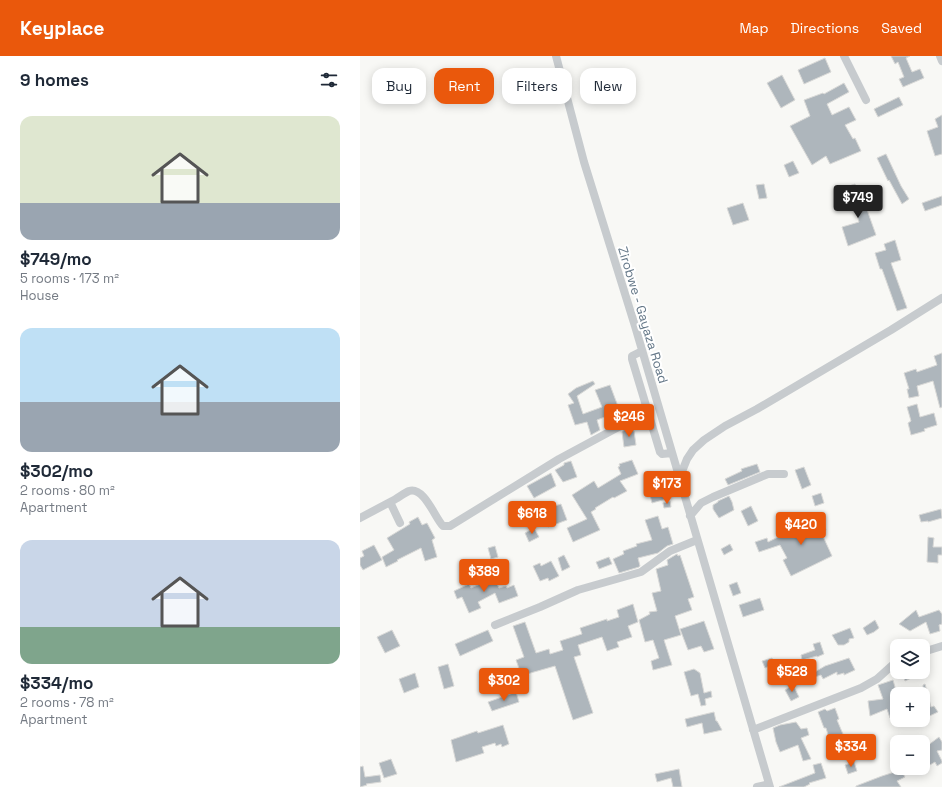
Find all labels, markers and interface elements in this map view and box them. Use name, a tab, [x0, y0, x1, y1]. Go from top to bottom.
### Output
text: Keyplace	[20, 16, 104, 41]
text: Map	[739, 19, 769, 37]
text: Directions	[791, 19, 859, 37]
text: Saved	[881, 19, 922, 37]
chip: Buy	[372, 68, 426, 104]
chip: Rent	[434, 68, 494, 104]
chip: Filters	[502, 68, 572, 104]
chip: New	[580, 68, 636, 104]
text: 9 homes	[20, 69, 89, 91]
icon: filters	[318, 69, 340, 91]
icon: home	[144, 142, 216, 214]
pin: $749	[834, 185, 882, 219]
text: $749	[843, 189, 873, 206]
street label: Zirobwe - Gayaza Road	[614, 244, 672, 386]
text: $749/mo	[20, 248, 92, 270]
text: 5 rooms · 173 m²	[20, 270, 119, 287]
text: House	[20, 287, 59, 304]
icon: home	[144, 354, 216, 426]
pin: $246	[605, 404, 653, 438]
text: $246	[613, 408, 645, 425]
text: $302/mo	[20, 460, 93, 482]
pin: $173	[643, 471, 691, 505]
text: $173	[653, 475, 681, 492]
text: 2 rooms · 80 m²	[20, 482, 115, 499]
text: Apartment	[20, 499, 88, 516]
pin: $618	[508, 501, 556, 535]
text: $618	[517, 505, 547, 522]
pin: $420	[777, 512, 825, 546]
text: $420	[785, 516, 817, 533]
pin: $389	[460, 559, 508, 593]
text: $389	[468, 563, 500, 580]
icon: home	[144, 566, 216, 638]
map controls	[890, 639, 930, 775]
button: layers	[890, 639, 930, 679]
pin: $528	[768, 659, 816, 693]
text: $528	[776, 663, 808, 680]
pin: $302	[480, 668, 528, 702]
text: $334/mo	[20, 672, 93, 694]
text: $302	[488, 672, 520, 689]
button: +	[890, 687, 930, 727]
text: 2 rooms · 78 m²	[20, 694, 114, 711]
text: Apartment	[20, 711, 88, 728]
pin: $334	[827, 734, 875, 768]
button: −	[890, 735, 930, 775]
text: $334	[835, 738, 867, 755]

